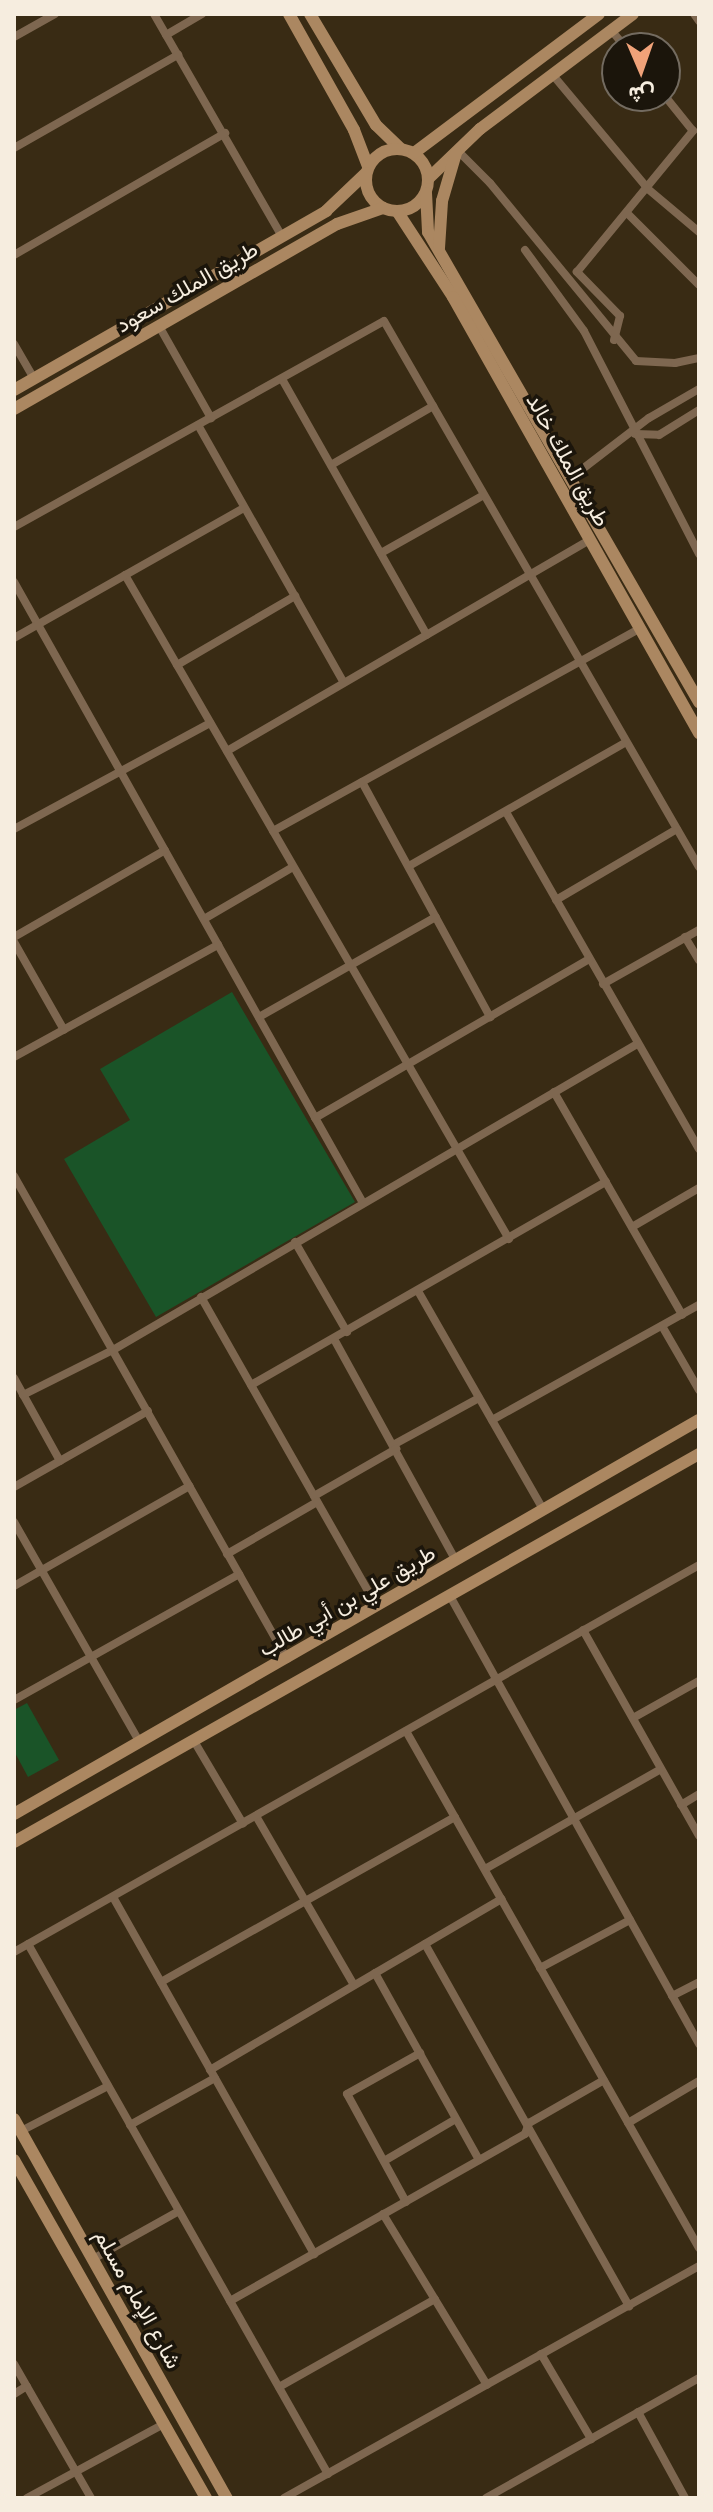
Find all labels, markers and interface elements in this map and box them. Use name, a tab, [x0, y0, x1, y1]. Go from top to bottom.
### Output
north arrow	[601, 32, 681, 112]
text: ش	[628, 81, 655, 108]
street label: طريق الملك سعود	[111, 236, 263, 338]
street label: طريق الملك خالد	[521, 389, 615, 531]
street label: طريق علي بن أبي طالب	[254, 1540, 440, 1662]
street label: شارع الإمام مسلم	[89, 2225, 187, 2373]

